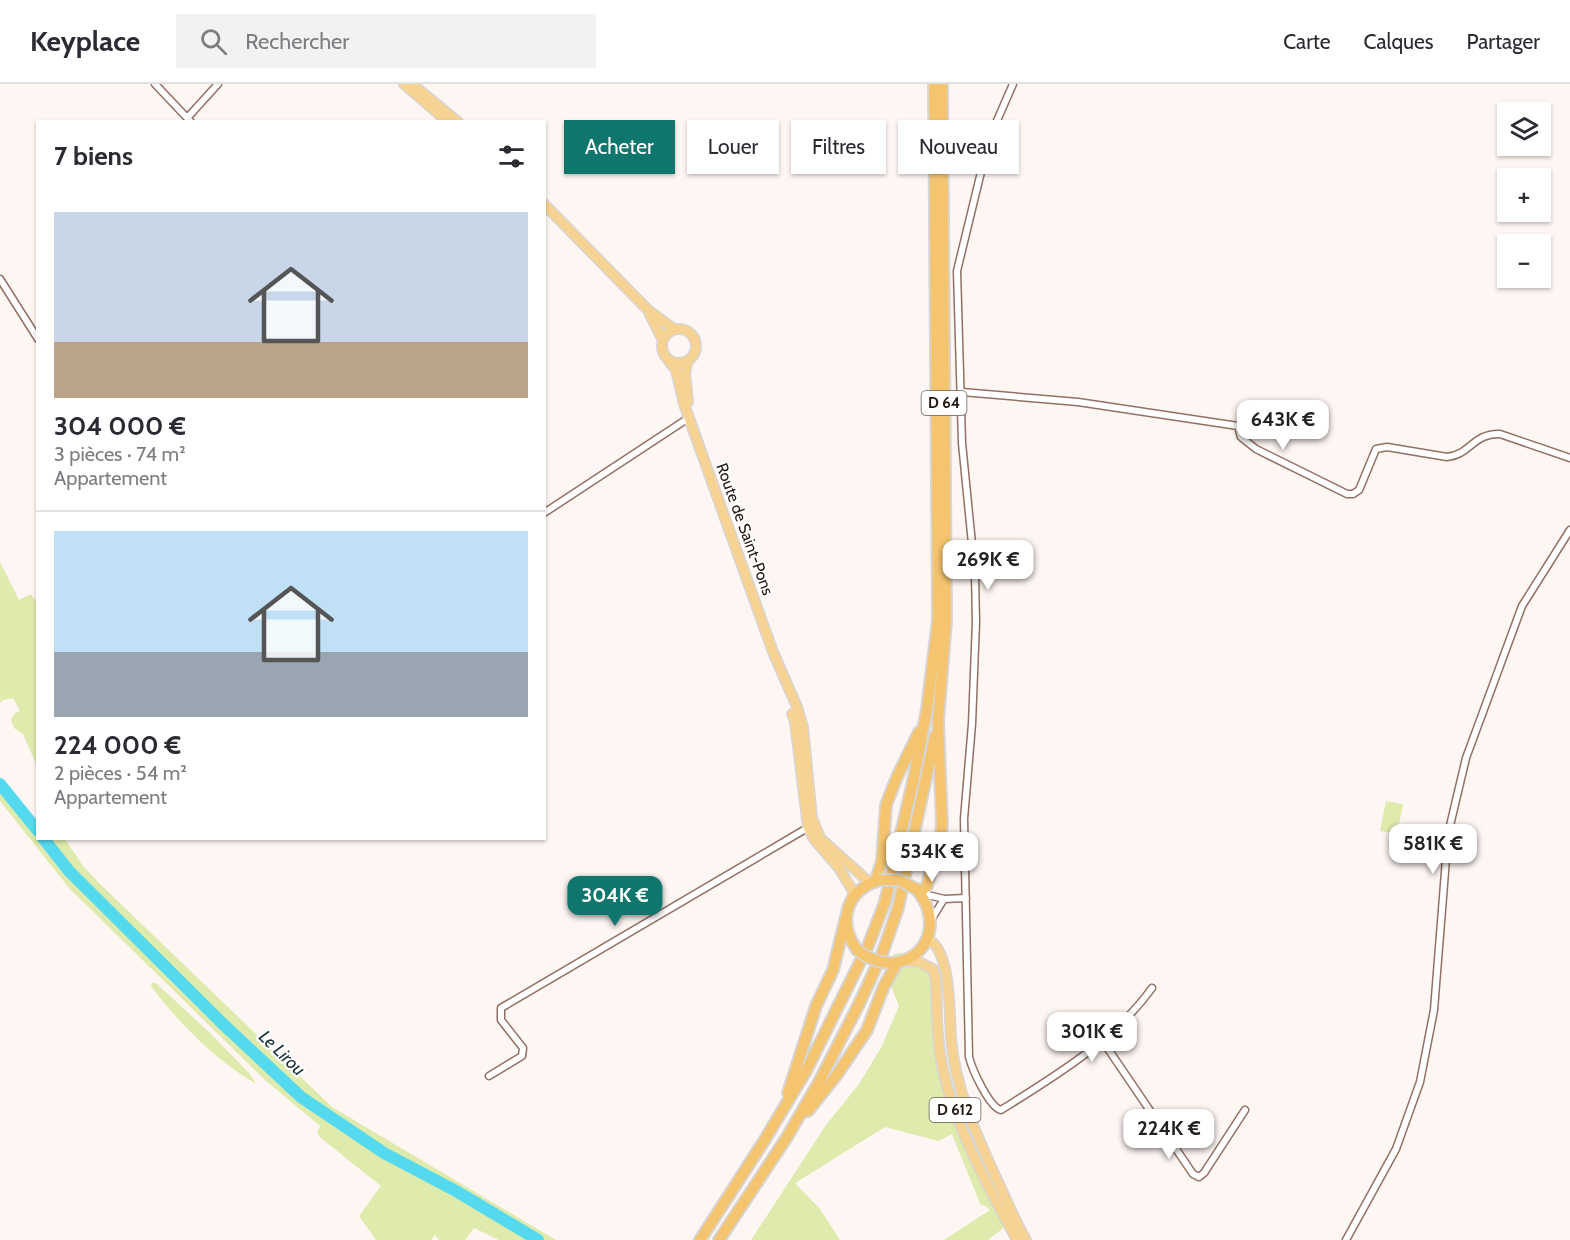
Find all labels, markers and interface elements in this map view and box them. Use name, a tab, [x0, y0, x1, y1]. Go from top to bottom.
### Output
search box	[176, 14, 596, 68]
text: Keyplace	[30, 24, 140, 58]
icon: search	[197, 25, 230, 58]
text: Rechercher	[245, 28, 349, 55]
text: Carte	[1283, 29, 1331, 54]
text: Calques	[1364, 29, 1434, 54]
text: Partager	[1467, 29, 1540, 54]
map controls	[1497, 102, 1551, 288]
button: layers	[1497, 102, 1551, 156]
chip: Acheter	[564, 120, 675, 174]
chip: Louer	[687, 120, 779, 174]
chip: Filtres	[791, 120, 886, 174]
chip: Nouveau	[898, 120, 1019, 174]
text: 7 biens	[54, 140, 133, 172]
icon: filters	[495, 140, 528, 173]
button: +	[1497, 168, 1551, 222]
button: −	[1497, 234, 1551, 288]
icon: home	[237, 251, 345, 359]
road number: D 64	[922, 391, 966, 415]
pin: 643K €	[1234, 400, 1332, 451]
text: 643K €	[1251, 407, 1315, 431]
text: 304 000 €	[54, 410, 186, 442]
text: 3 pièces · 74 m²	[54, 442, 186, 466]
street label: Route de Saint-Pons	[712, 460, 778, 598]
text: Appartement	[54, 466, 167, 490]
pin: 269K €	[939, 540, 1037, 591]
text: 269K €	[957, 547, 1019, 571]
icon: home	[237, 570, 345, 678]
text: 224 000 €	[54, 729, 181, 761]
text: 2 pièces · 54 m²	[54, 761, 187, 785]
text: Appartement	[54, 785, 167, 809]
pin: 581K €	[1384, 824, 1482, 875]
text: 581K €	[1403, 831, 1463, 855]
pin: 534K €	[883, 832, 981, 883]
text: 534K €	[900, 839, 964, 863]
pin: 304K €	[566, 876, 664, 927]
text: 304K €	[581, 883, 649, 907]
pin: 301K €	[1043, 1012, 1141, 1063]
text: 301K €	[1061, 1019, 1123, 1043]
water label: Le Lirou	[254, 1026, 310, 1080]
road number: D 612	[930, 1098, 980, 1122]
pin: 224K €	[1120, 1109, 1218, 1160]
text: 224K €	[1137, 1116, 1201, 1140]

